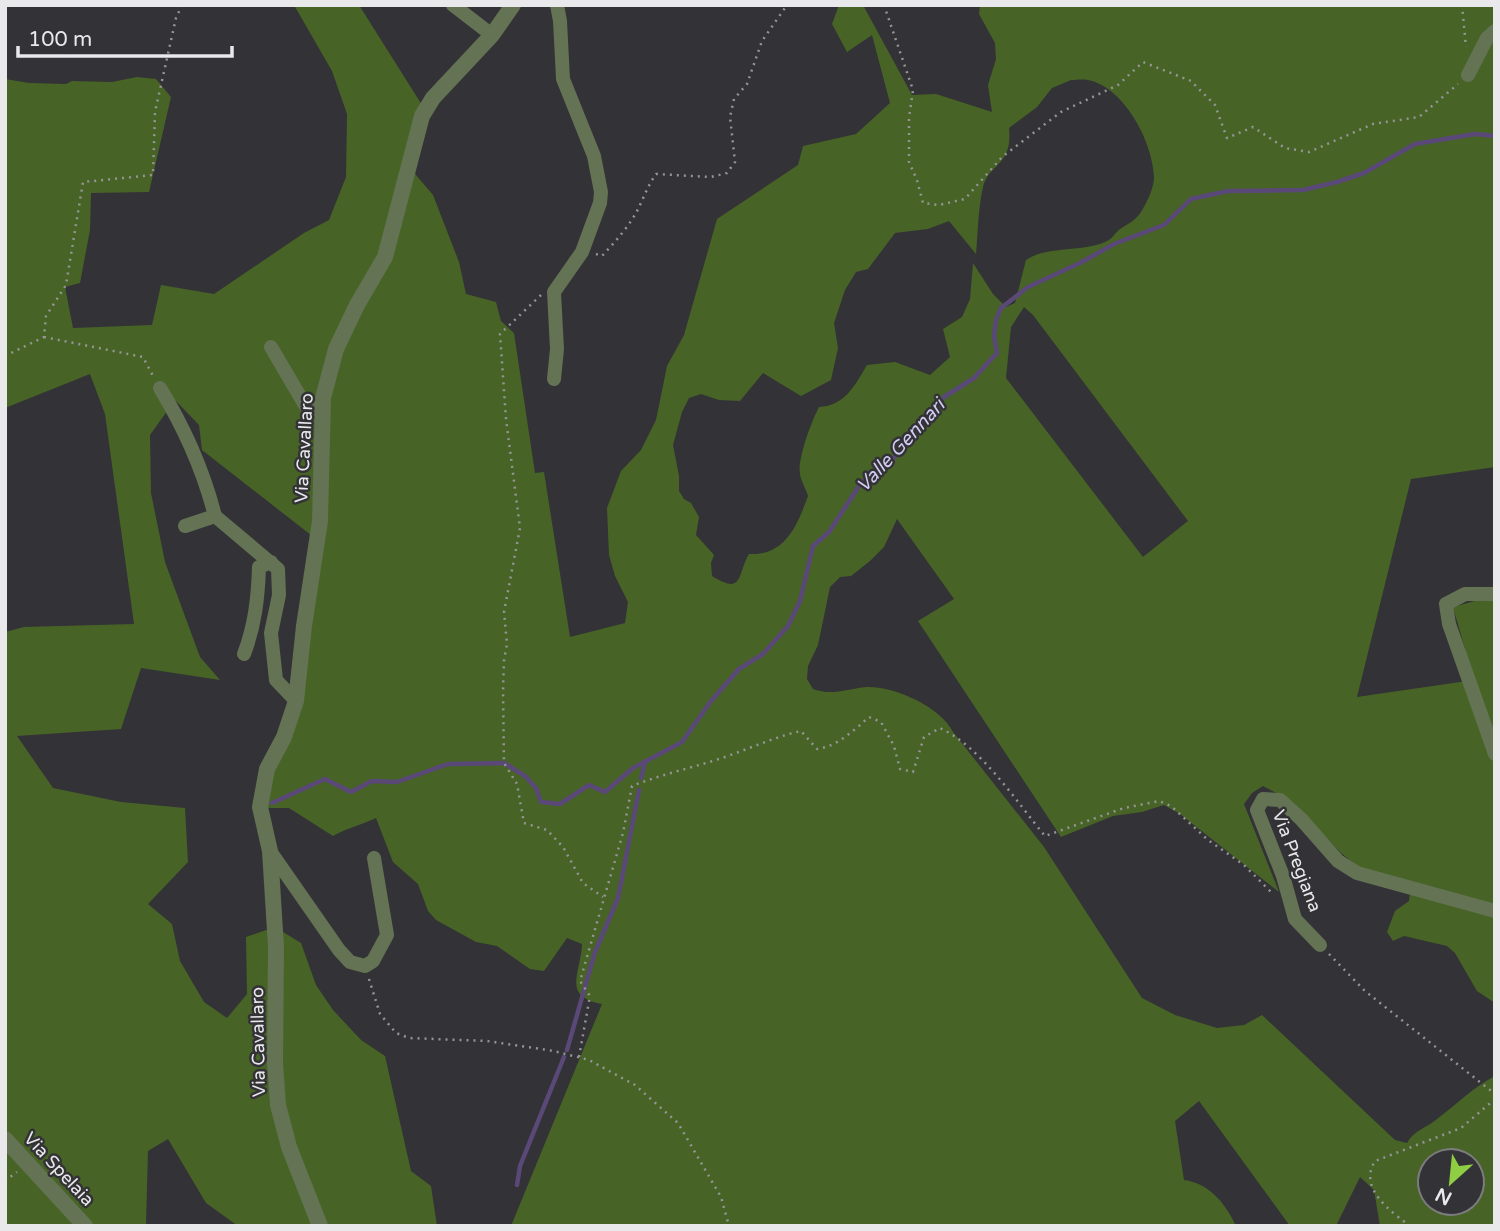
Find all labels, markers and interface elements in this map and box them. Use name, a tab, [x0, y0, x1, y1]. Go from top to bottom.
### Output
scale bar	[18, 14, 231, 58]
text: 100 m	[28, 27, 92, 52]
street label: Via Cavallaro	[290, 392, 318, 504]
water label: Valle Gennari	[852, 393, 951, 497]
street label: Via Pregiana	[1267, 807, 1327, 915]
street label: Via Cavallaro	[246, 987, 270, 1097]
street label: Via Spelaia	[19, 1127, 99, 1211]
north arrow	[1416, 1147, 1486, 1217]
text: N	[1432, 1183, 1456, 1210]

